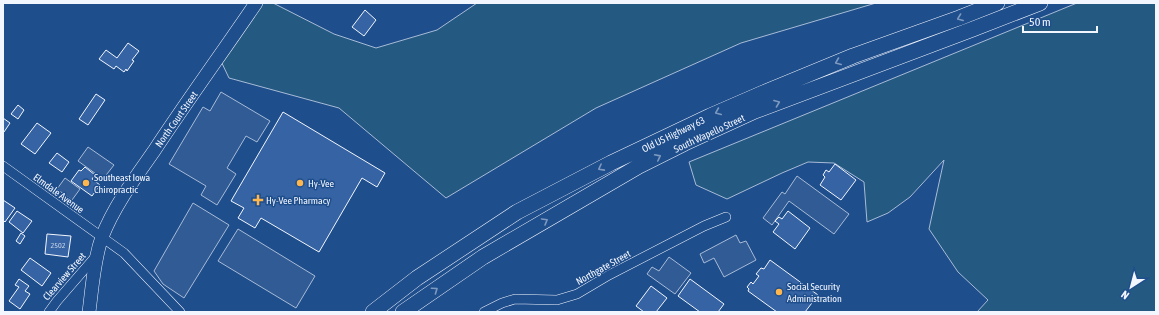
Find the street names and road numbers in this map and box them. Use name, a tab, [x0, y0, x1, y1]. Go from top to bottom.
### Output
street label: North Court Street	[153, 89, 200, 149]
street label: South Wapello Street	[672, 112, 747, 155]
street label: Old US Highway 63	[640, 114, 707, 154]
street label: Elmdale Avenue	[31, 171, 86, 216]
street label: Northgate Street	[574, 248, 632, 287]
street label: Clearview Street	[41, 250, 88, 302]

